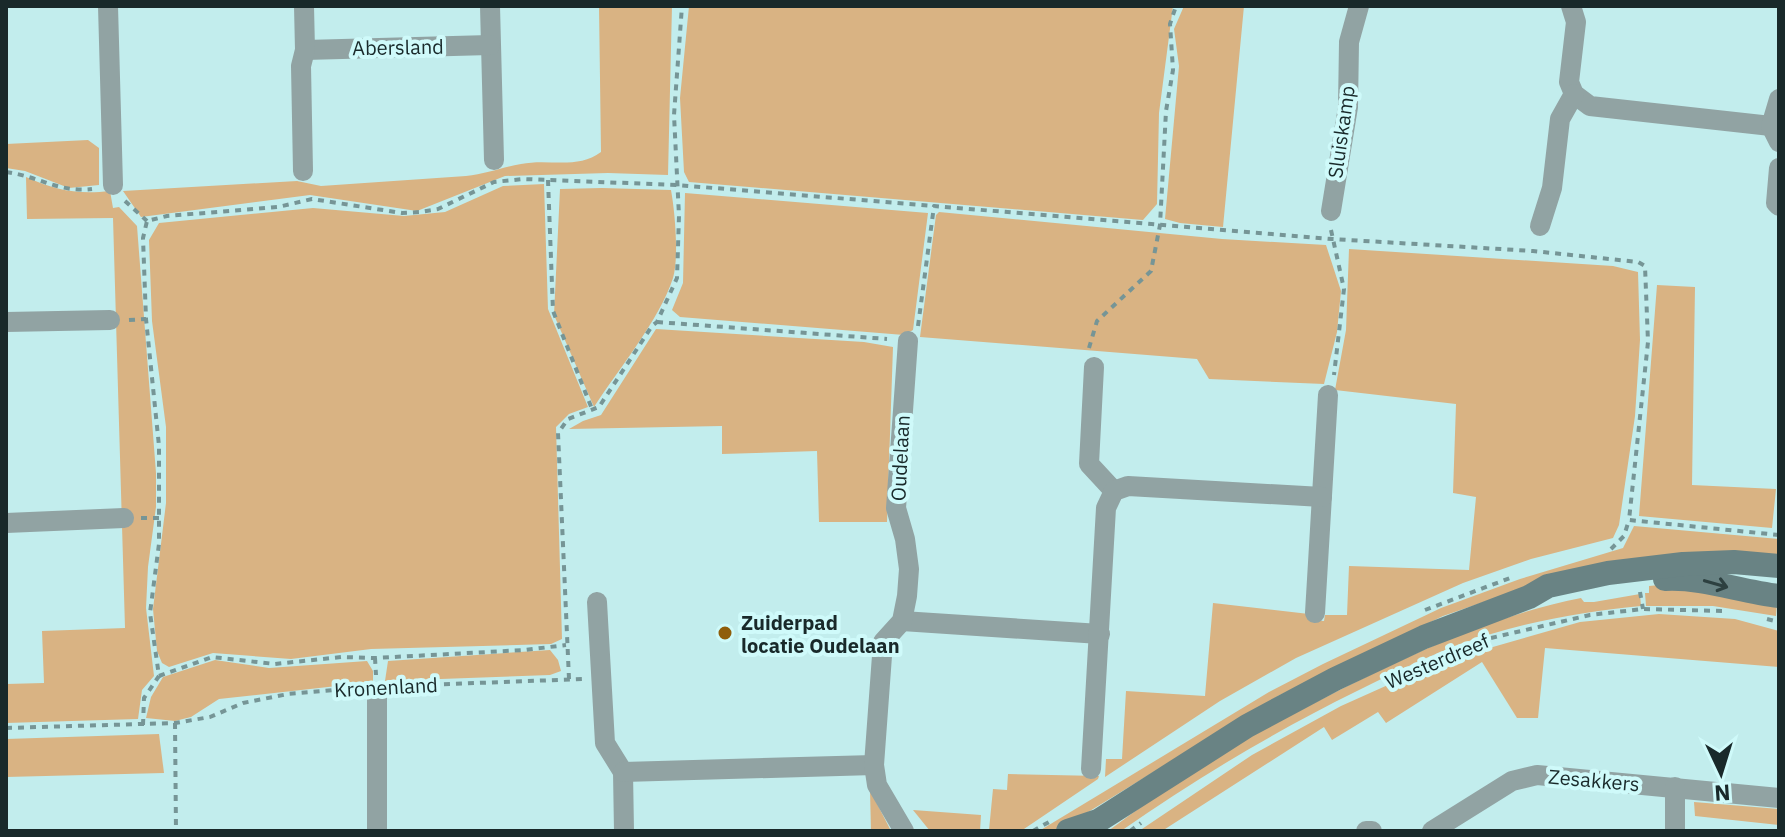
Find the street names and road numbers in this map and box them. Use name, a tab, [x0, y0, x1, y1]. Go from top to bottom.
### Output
street label: Abersland	[352, 33, 444, 61]
street label: Sluiskamp	[1321, 84, 1361, 180]
street label: Oudelaan	[884, 414, 916, 502]
street label: Westerdreef	[1381, 627, 1494, 695]
street label: Kronenland	[334, 671, 438, 703]
street label: Zesakkers	[1547, 763, 1641, 797]

